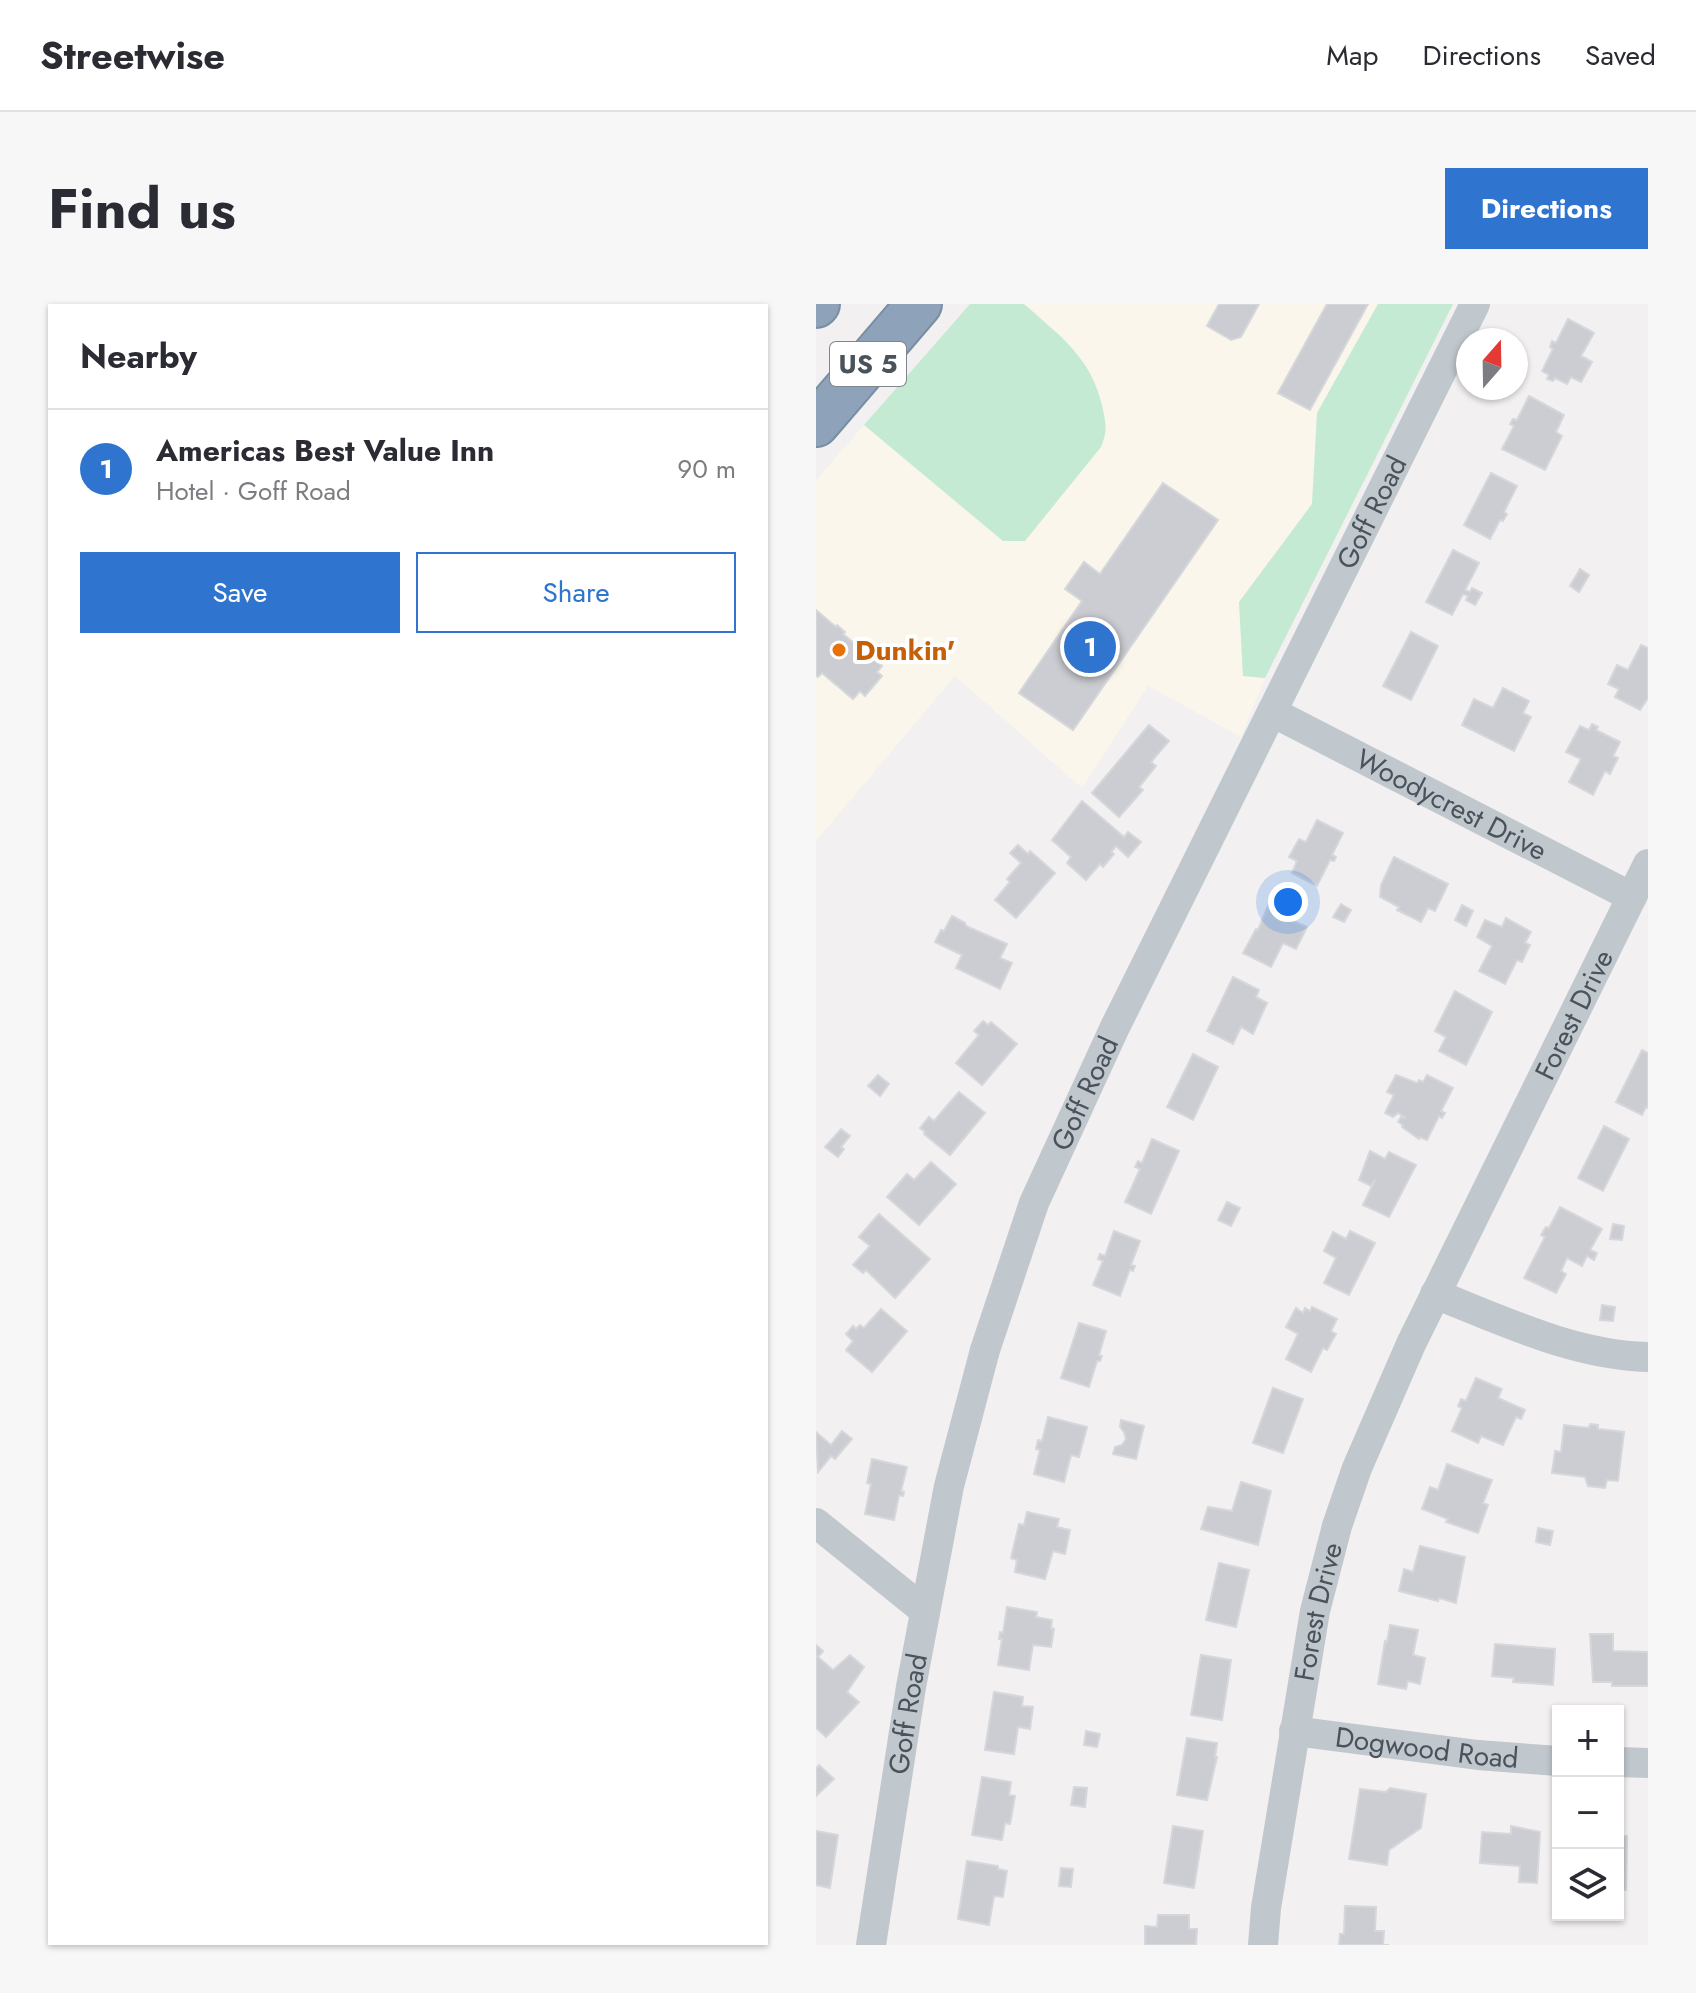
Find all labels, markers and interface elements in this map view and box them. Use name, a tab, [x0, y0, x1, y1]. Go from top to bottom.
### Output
text: Streetwise	[40, 28, 225, 83]
text: Map	[1326, 35, 1378, 76]
text: Directions	[1422, 35, 1541, 76]
text: Saved	[1585, 35, 1656, 76]
text: Find us	[48, 168, 236, 249]
button: Directions	[1445, 168, 1648, 249]
north arrow	[1456, 328, 1528, 400]
text: Nearby	[80, 332, 197, 381]
road number: US 5	[830, 342, 906, 386]
text: Americas Best Value Inn	[156, 429, 494, 472]
street label: Goff Road	[1326, 449, 1417, 576]
text: 1	[99, 450, 113, 488]
text: 90 m	[677, 450, 736, 488]
text: Hotel · Goff Road	[156, 472, 351, 510]
button: Save	[80, 552, 400, 633]
button: Share	[416, 552, 736, 633]
pin: 1	[1064, 617, 1116, 677]
place label: Dunkin'	[855, 630, 955, 671]
marker: Dunkin'	[830, 641, 848, 659]
street label: Woodycrest Drive	[1349, 738, 1554, 870]
your location	[1268, 882, 1308, 922]
street label: Forest Drive	[1524, 942, 1623, 1087]
street label: Goff Road	[1040, 1029, 1129, 1157]
street label: Forest Drive	[1283, 1538, 1352, 1684]
street label: Goff Road	[877, 1650, 937, 1777]
map controls	[1552, 1705, 1624, 1921]
button: +	[1552, 1705, 1624, 1777]
street label: Dogwood Road	[1333, 1716, 1520, 1778]
button: −	[1552, 1777, 1624, 1849]
button: layers	[1552, 1849, 1624, 1921]

